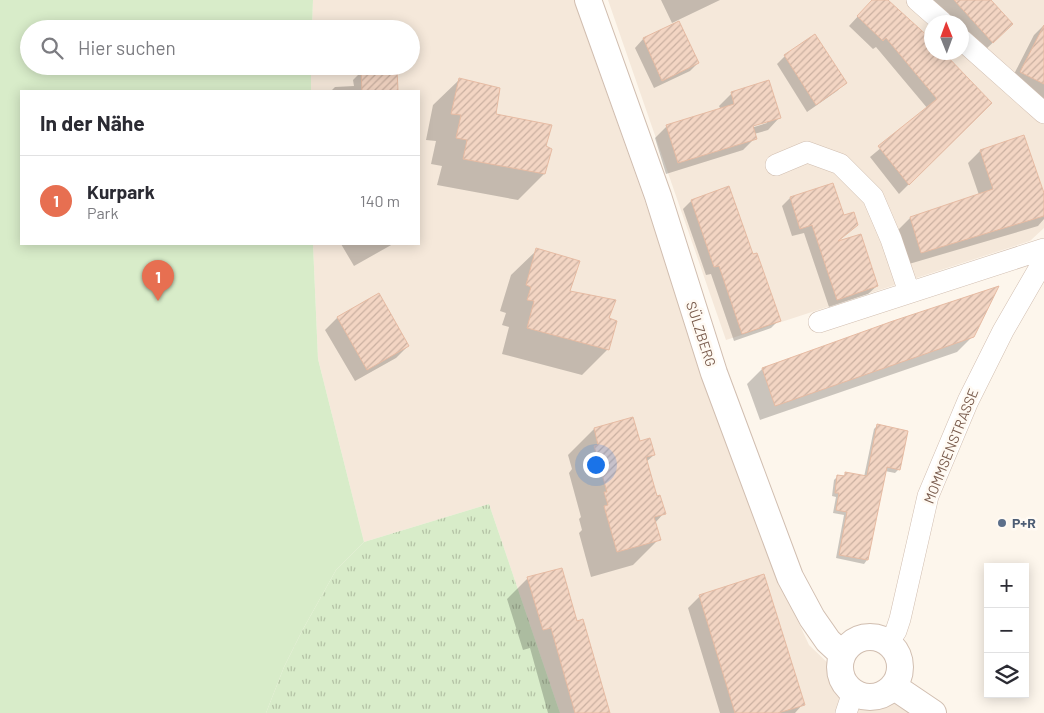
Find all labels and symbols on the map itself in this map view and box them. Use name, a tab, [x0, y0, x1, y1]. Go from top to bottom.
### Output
north arrow	[924, 15, 969, 60]
pin: 1	[142, 260, 174, 301]
street label: SÜLZBERG	[683, 299, 720, 368]
street label: MOMMSENSTRASSE	[920, 386, 981, 506]
your location	[583, 452, 609, 478]
place label: P+R	[1012, 514, 1036, 531]
marker: P+R	[996, 517, 1008, 529]

